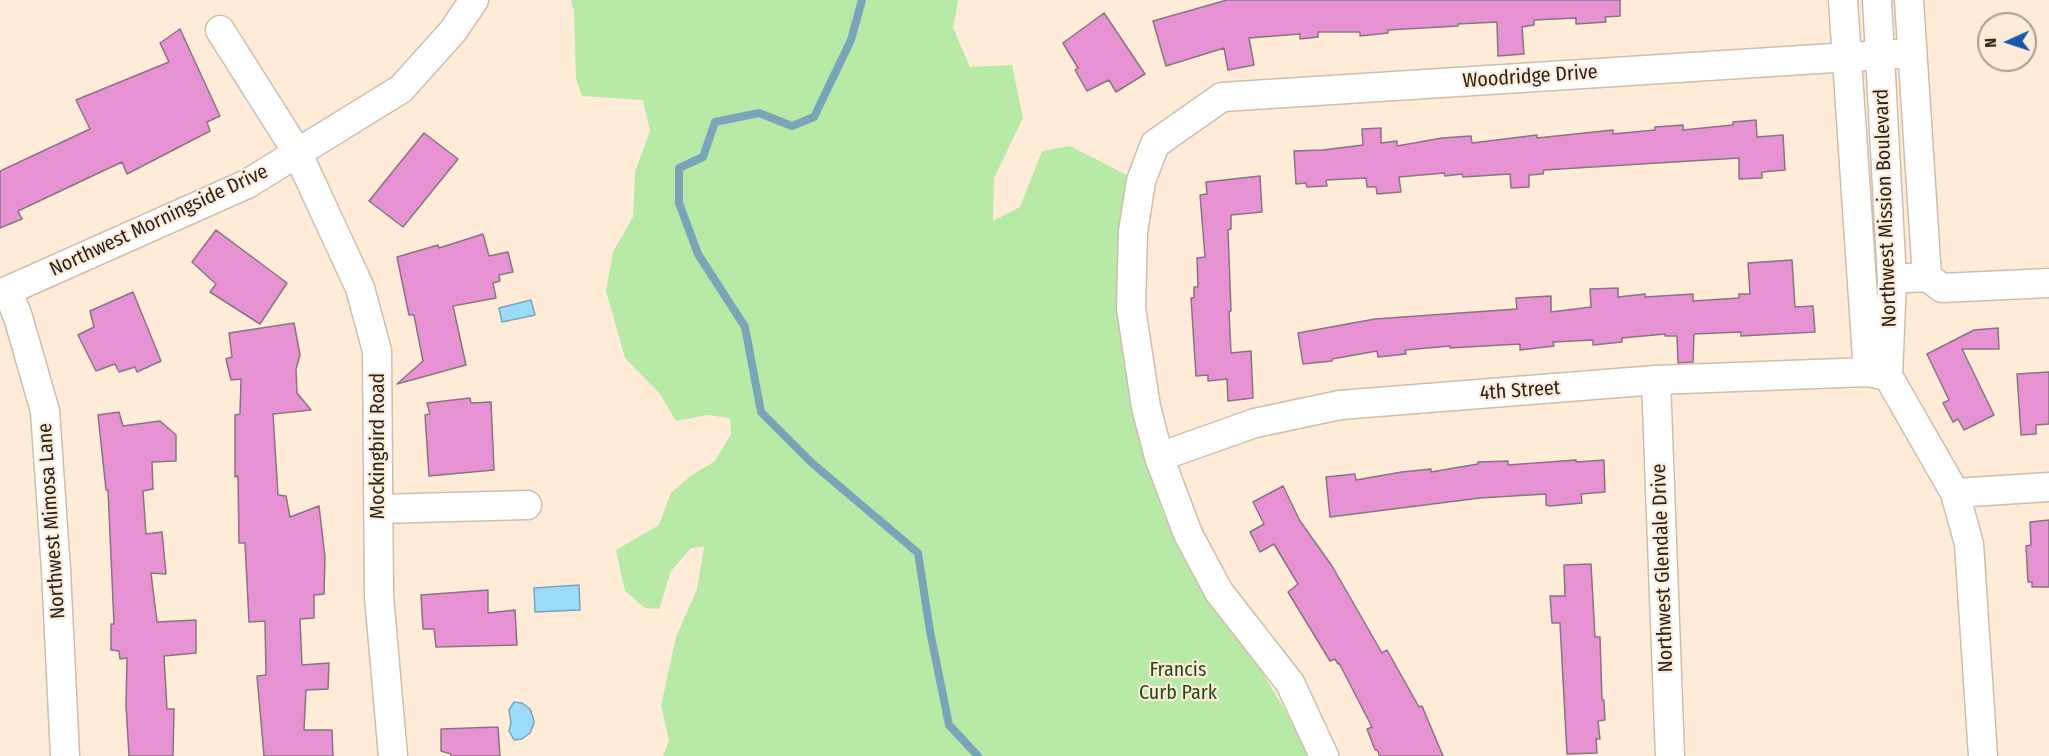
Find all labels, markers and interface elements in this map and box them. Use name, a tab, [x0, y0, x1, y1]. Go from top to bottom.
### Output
north arrow	[1977, 12, 2037, 72]
text: N	[1981, 38, 2000, 48]
street label: Woodridge Drive	[1462, 60, 1598, 94]
street label: Northwest Mission Boulevard	[1870, 88, 1902, 328]
street label: Northwest Morningside Drive	[46, 160, 272, 282]
street label: Mockingbird Road	[366, 373, 390, 519]
street label: 4th Street	[1479, 376, 1561, 406]
street label: Northwest Mimosa Lane	[33, 422, 71, 620]
street label: Northwest Glendale Drive	[1647, 463, 1679, 673]
park label: Francis Curb Park	[1139, 658, 1217, 705]

